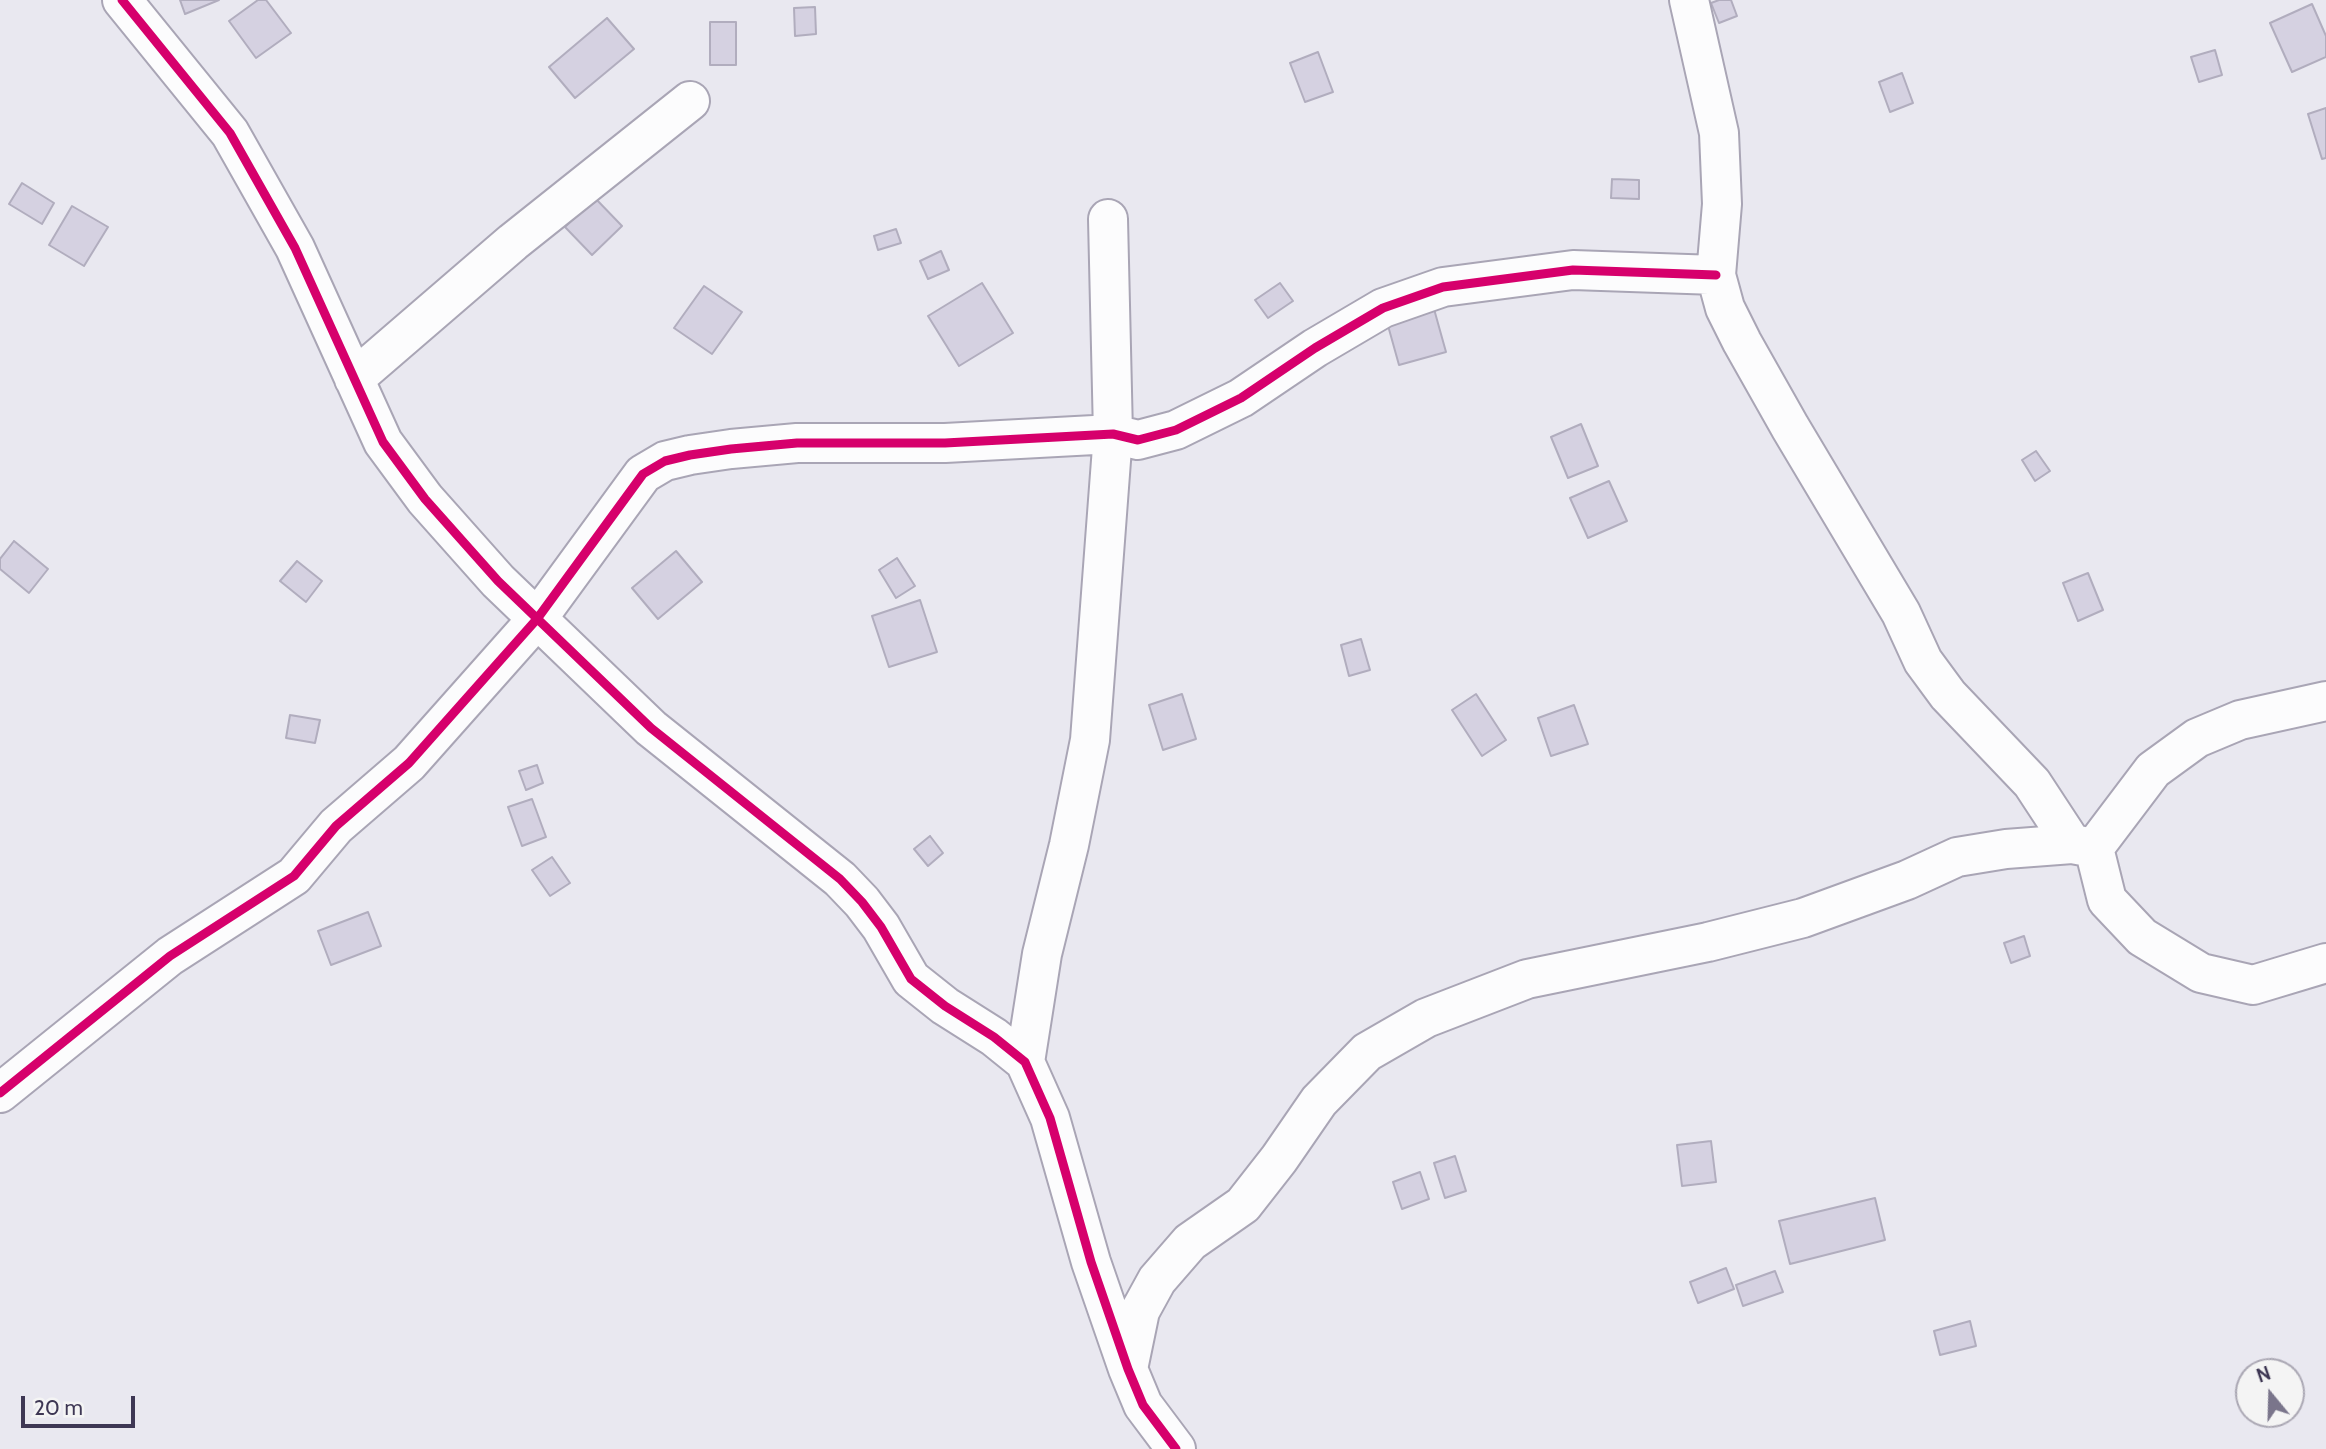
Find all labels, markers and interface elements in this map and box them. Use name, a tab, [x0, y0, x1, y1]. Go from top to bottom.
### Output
north arrow	[2235, 1358, 2305, 1428]
text: N	[2254, 1362, 2274, 1388]
scale bar	[24, 1382, 138, 1426]
text: 20 m	[34, 1395, 83, 1420]

